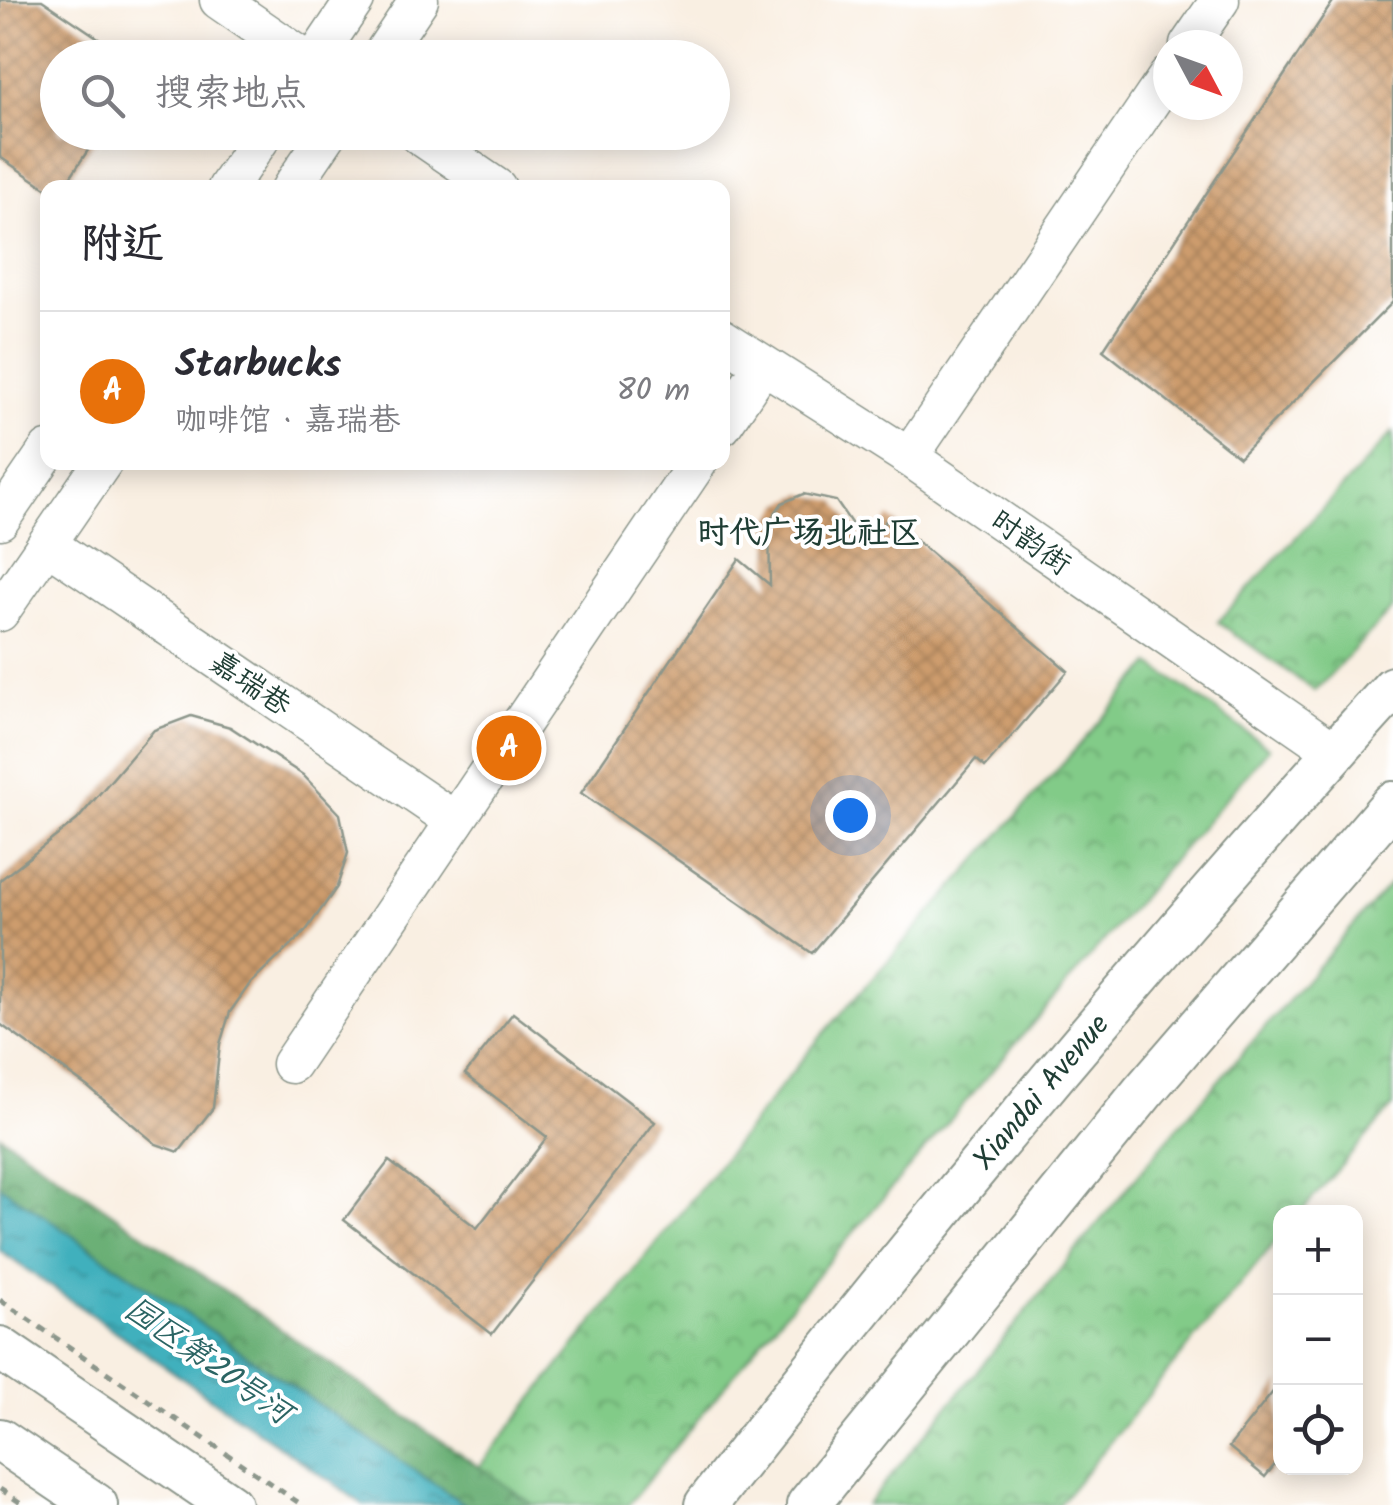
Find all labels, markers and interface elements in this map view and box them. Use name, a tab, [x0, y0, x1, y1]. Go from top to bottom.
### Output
north arrow	[1153, 30, 1243, 120]
search box	[40, 40, 730, 150]
text: 搜索地点	[155, 65, 307, 125]
icon: search	[75, 68, 130, 123]
text: 附近	[80, 212, 164, 279]
text: Starbucks	[175, 336, 341, 396]
text: A	[102, 366, 123, 417]
text: 80 m	[616, 366, 690, 417]
text: 咖啡馆 · 嘉瑞巷	[175, 396, 400, 447]
street label: 时韵街	[979, 498, 1080, 589]
district label: 时代广场北社区	[697, 509, 921, 560]
street label: 嘉瑞巷	[199, 640, 301, 730]
pin: A	[476, 710, 542, 786]
your location	[825, 790, 876, 841]
street label: Xiandai Avenue	[962, 1004, 1123, 1182]
map controls	[1273, 1205, 1363, 1475]
button: +	[1273, 1205, 1363, 1295]
water label: 园区第20号河	[113, 1285, 306, 1442]
button: −	[1273, 1295, 1363, 1385]
button: locate	[1273, 1385, 1363, 1475]

